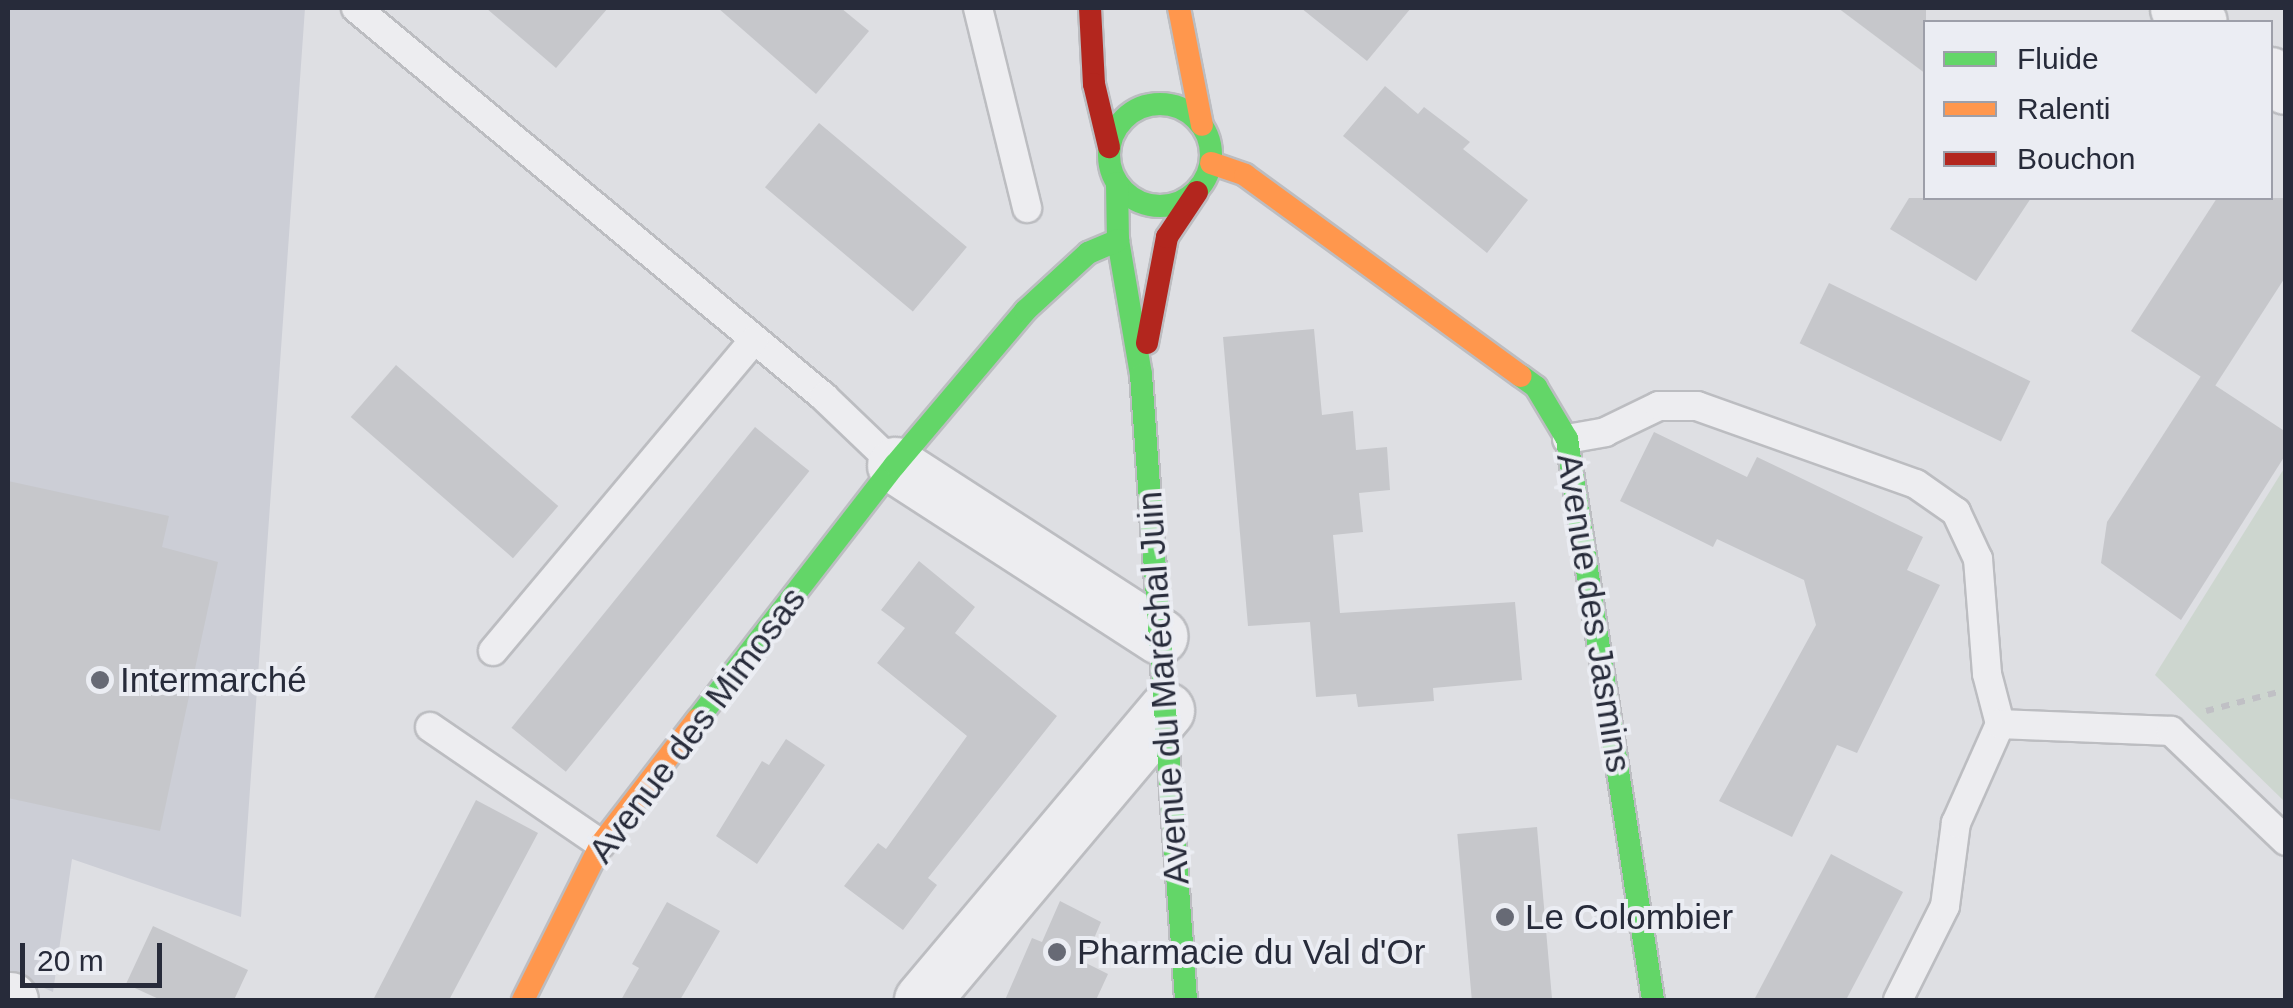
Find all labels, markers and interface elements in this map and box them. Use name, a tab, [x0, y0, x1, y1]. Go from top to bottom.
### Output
legend	[1923, 20, 2273, 200]
text: Fluide	[2017, 42, 2099, 75]
text: Ralenti	[2017, 92, 2110, 125]
text: Bouchon	[2017, 142, 2135, 175]
street label: Avenue des Jasmins	[1548, 451, 1640, 775]
street label: Avenue du Maréchal Juin	[1128, 490, 1198, 886]
street label: Avenue des Mimosas	[580, 579, 814, 871]
place label: Intermarché	[120, 659, 307, 701]
marker: Intermarché	[89, 669, 111, 691]
place label: Le Colombier	[1525, 896, 1733, 938]
marker: Le Colombier	[1494, 906, 1516, 928]
scale bar	[25, 923, 168, 985]
place label: Pharmacie du Val d'Or	[1077, 931, 1425, 973]
marker: Pharmacie du Val d'Or	[1046, 941, 1068, 963]
text: 20 m	[37, 944, 104, 977]

